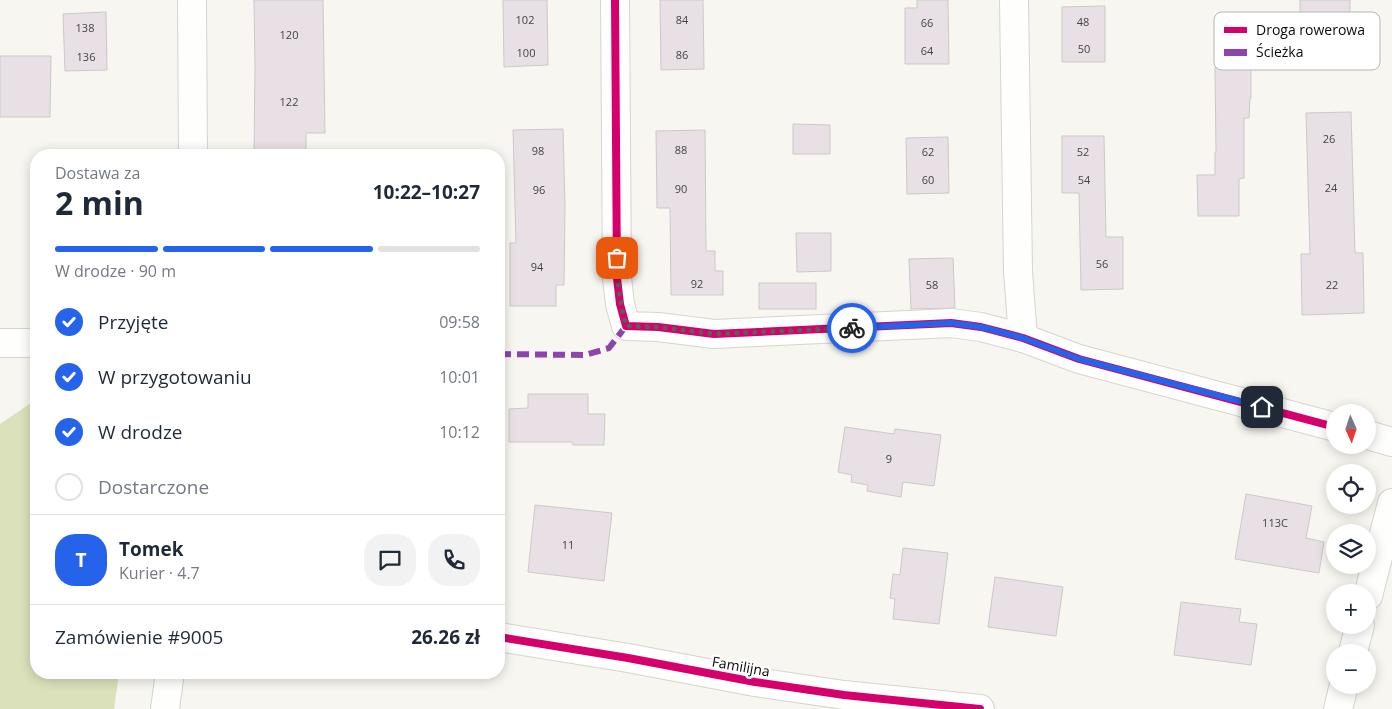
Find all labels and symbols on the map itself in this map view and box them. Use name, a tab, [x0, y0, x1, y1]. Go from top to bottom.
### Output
house number: 102	[516, 12, 534, 27]
house number: 84	[676, 12, 689, 27]
legend	[1214, 12, 1380, 70]
house number: 48	[1077, 14, 1089, 29]
house number: 66	[921, 15, 933, 30]
house number: 138	[76, 20, 94, 35]
text: Droga rowerowa	[1256, 20, 1365, 39]
house number: 120	[280, 27, 298, 42]
house number: 50	[1078, 41, 1090, 56]
text: Ścieżka	[1256, 42, 1303, 61]
house number: 64	[921, 43, 934, 58]
house number: 100	[517, 45, 535, 60]
house number: 86	[676, 47, 688, 62]
house number: 136	[77, 49, 95, 64]
house number: 122	[280, 94, 298, 109]
house number: 26	[1323, 131, 1335, 146]
house number: 88	[675, 142, 687, 157]
house number: 98	[532, 143, 544, 158]
house number: 62	[922, 144, 934, 159]
house number: 52	[1077, 144, 1089, 159]
house number: 60	[922, 172, 934, 187]
house number: 54	[1078, 172, 1091, 187]
house number: 24	[1325, 180, 1338, 195]
house number: 90	[675, 181, 687, 196]
house number: 96	[533, 182, 545, 197]
pin	[596, 237, 638, 279]
house number: 56	[1096, 256, 1108, 271]
house number: 94	[531, 259, 544, 274]
house number: 92	[691, 276, 703, 291]
house number: 58	[926, 277, 938, 292]
house number: 22	[1326, 277, 1338, 292]
courier	[827, 303, 877, 353]
pin	[1241, 386, 1283, 428]
north arrow	[1326, 404, 1376, 454]
house number: 9	[886, 451, 892, 466]
house number: 113C	[1262, 515, 1288, 530]
house number: 11	[562, 537, 574, 552]
street label: Familijna	[711, 652, 771, 680]

